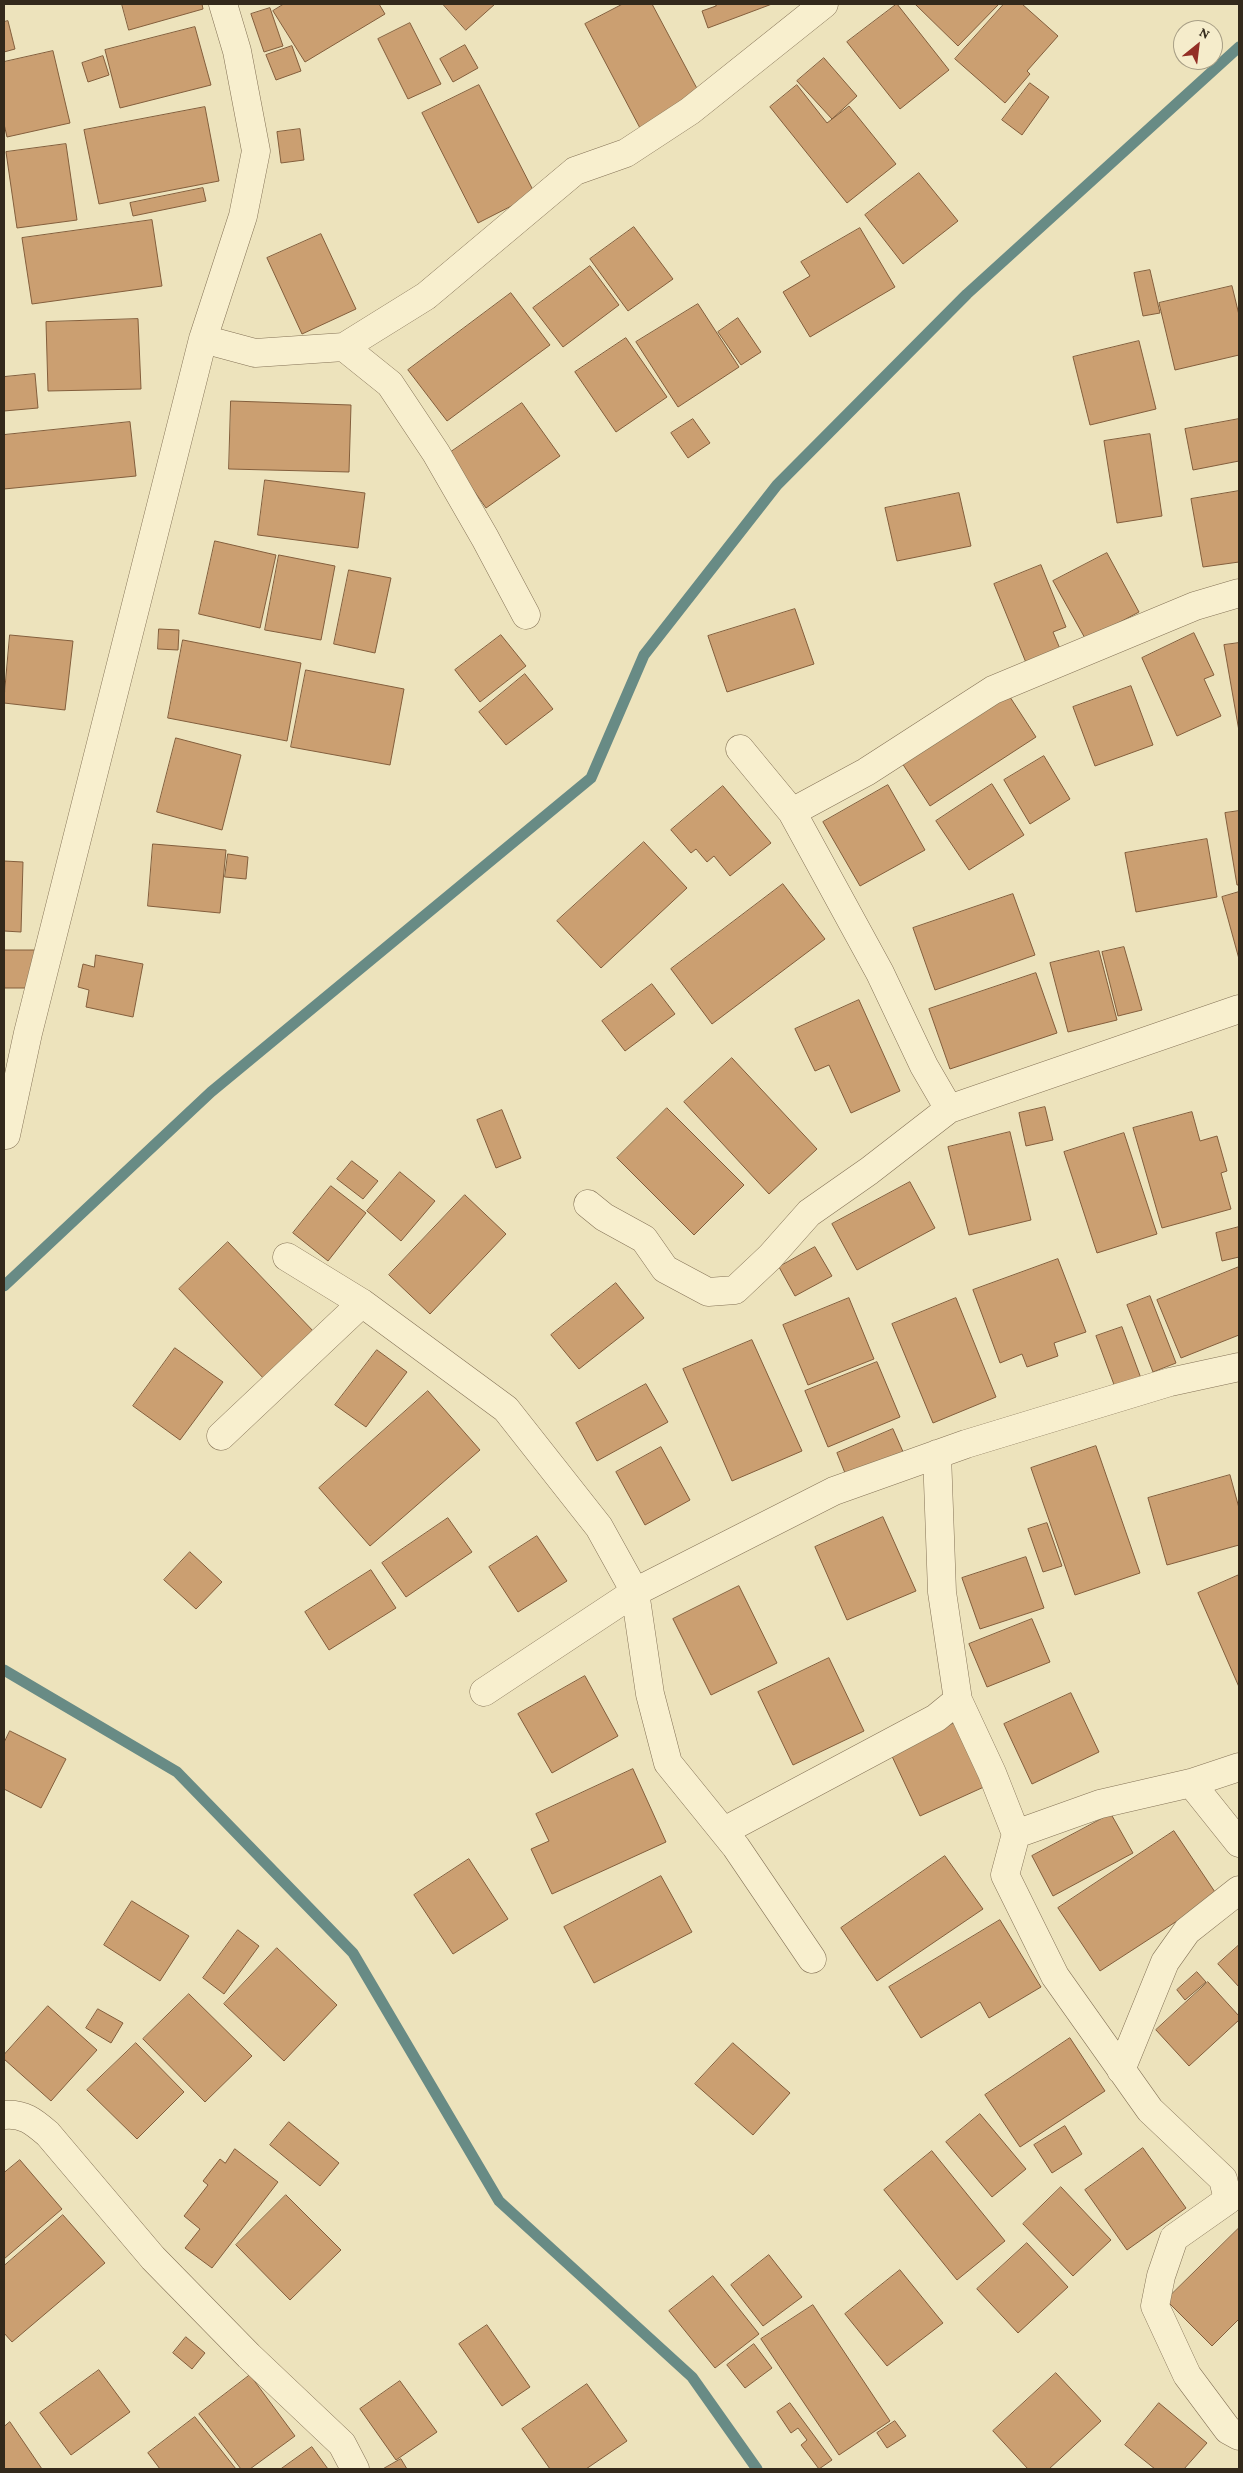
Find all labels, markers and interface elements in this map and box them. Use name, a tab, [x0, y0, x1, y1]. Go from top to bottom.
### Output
north arrow	[1173, 20, 1223, 70]
text: N	[1197, 23, 1213, 42]

